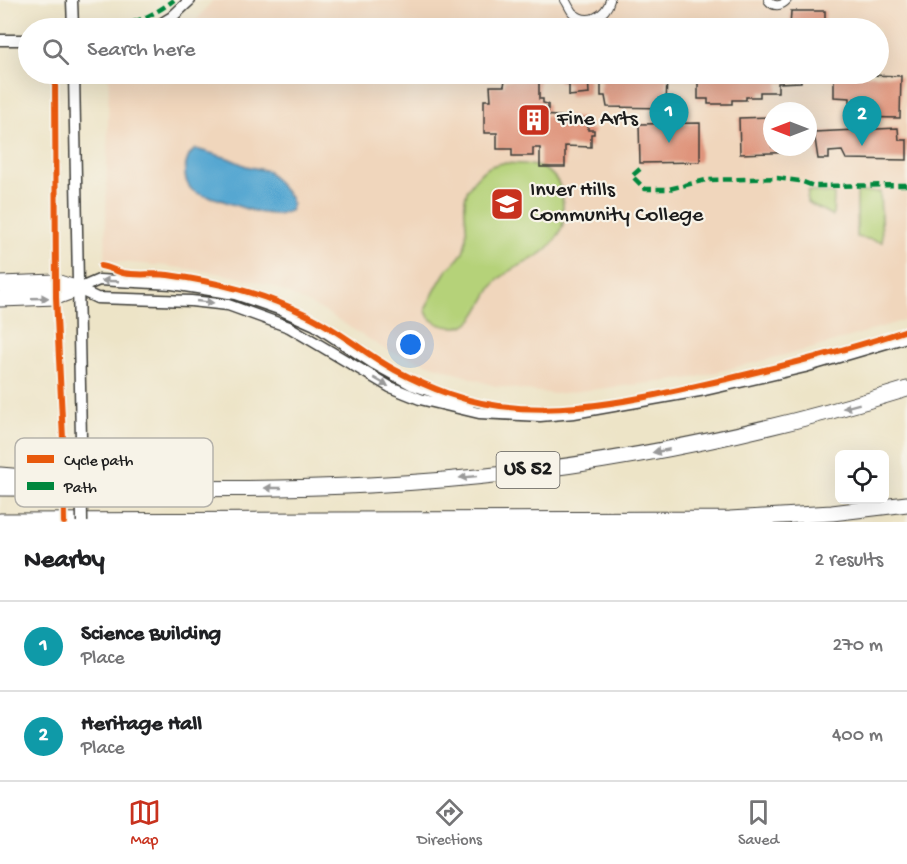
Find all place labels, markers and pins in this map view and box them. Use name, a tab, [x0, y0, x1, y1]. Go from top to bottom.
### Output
pin: 1	[650, 94, 688, 143]
pin: 2	[842, 96, 882, 146]
building icon: Fine Arts	[516, 102, 552, 138]
place label: Fine Arts	[556, 107, 639, 133]
place label: Inver Hills Community College	[530, 178, 704, 229]
school or university icon: Inver Hills Community College	[489, 186, 525, 222]

